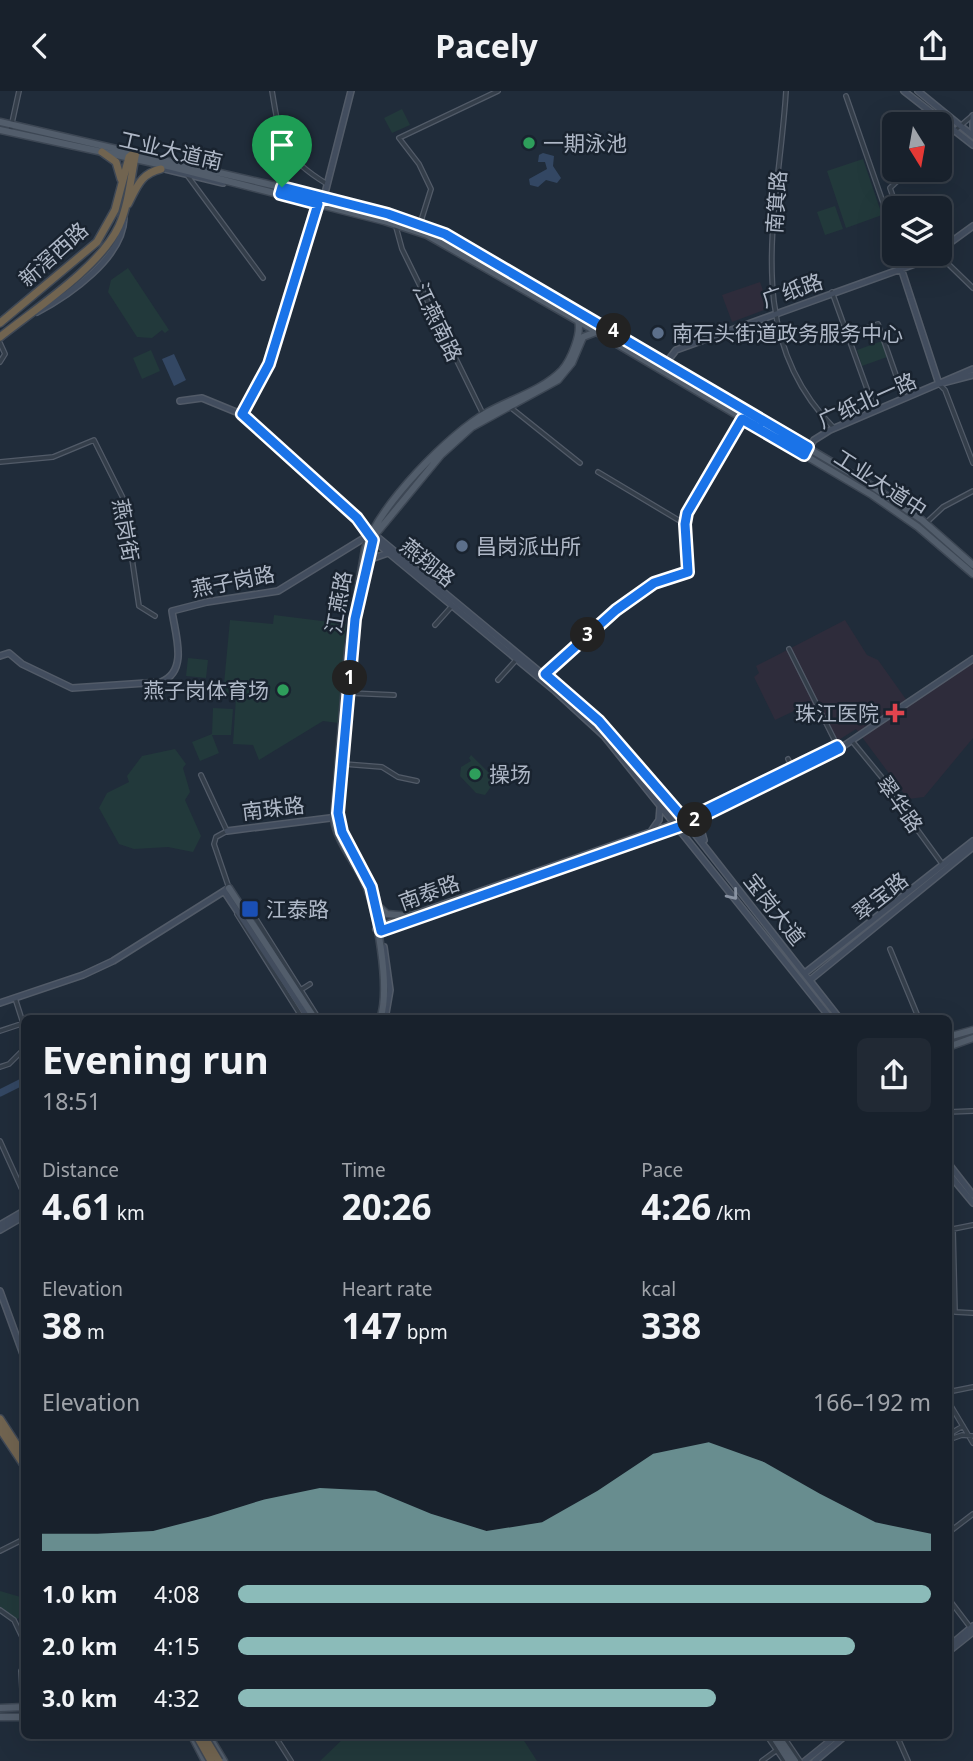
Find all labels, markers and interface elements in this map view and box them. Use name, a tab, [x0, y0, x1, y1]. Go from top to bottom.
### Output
text: Pacely	[435, 24, 538, 67]
icon: back	[21, 27, 59, 65]
icon: share	[914, 27, 952, 65]
north arrow	[882, 112, 952, 182]
map controls	[882, 112, 952, 266]
pin	[252, 115, 312, 187]
street label: 工业大道南	[117, 125, 225, 175]
icon: arrive	[263, 126, 301, 164]
place label: 一期泳池	[543, 129, 627, 157]
marker: 一期泳池	[521, 135, 537, 151]
street label: 南箕路	[760, 170, 792, 234]
button: layers	[882, 196, 952, 266]
street label: 新滘西路	[12, 215, 94, 293]
street label: 广纸路	[758, 267, 826, 313]
street label: 江燕南路	[407, 278, 469, 366]
pin: 4	[596, 313, 632, 349]
text: 4	[608, 317, 619, 343]
place label: 南石头街道政务服务中心	[672, 319, 903, 347]
marker: 南石头街道政务服务中心	[650, 325, 666, 341]
street label: 广纸北一路	[813, 366, 921, 434]
street label: 工业大道中	[829, 443, 933, 523]
street label: 燕岗街	[107, 497, 145, 563]
street label: 燕翔路	[395, 531, 461, 593]
place label: 昌岗派出所	[476, 532, 581, 560]
marker: 昌岗派出所	[454, 538, 470, 554]
street label: 燕子岗路	[189, 559, 277, 603]
street label: 江燕路	[319, 569, 357, 635]
pin: 3	[570, 617, 606, 653]
text: 3	[582, 621, 593, 647]
pin: 1	[332, 661, 368, 695]
text: 1	[344, 664, 355, 690]
place label: 燕子岗体育场	[143, 676, 269, 704]
marker: 燕子岗体育场	[275, 682, 291, 698]
place label: 珠江医院	[795, 699, 879, 727]
marker: 珠江医院	[885, 703, 905, 723]
place label: 操场	[489, 760, 531, 788]
marker: 操场	[467, 766, 483, 782]
street label: 翠华路	[870, 770, 930, 838]
street label: 南珠路	[240, 790, 306, 826]
pin: 2	[678, 803, 712, 837]
text: 2	[689, 806, 700, 832]
street label: 翠宝路	[847, 866, 913, 926]
street label: 宝岗大道	[738, 867, 812, 951]
street label: 南泰路	[395, 868, 463, 916]
one-way arrow	[725, 887, 738, 900]
place label: 江泰路	[266, 895, 329, 923]
marker: 江泰路	[240, 899, 260, 919]
text: Evening run	[42, 1033, 269, 1085]
button: share	[857, 1038, 931, 1112]
text: 18:51	[42, 1085, 101, 1117]
text: Distance	[42, 1157, 119, 1183]
text: Time	[342, 1157, 386, 1183]
text: Pace	[641, 1157, 683, 1183]
text: 4.61	[42, 1183, 112, 1230]
text: 20:26	[342, 1183, 432, 1230]
text: 4:26	[641, 1183, 711, 1230]
text: km	[112, 1200, 145, 1226]
text: /km	[711, 1200, 751, 1226]
text: Elevation	[42, 1276, 123, 1302]
text: Heart rate	[342, 1276, 432, 1302]
text: kcal	[641, 1276, 676, 1302]
text: 38	[42, 1302, 82, 1349]
text: 147	[342, 1302, 402, 1349]
text: 338	[641, 1302, 701, 1349]
text: m	[82, 1319, 105, 1345]
text: bpm	[402, 1319, 448, 1345]
text: Elevation	[42, 1386, 140, 1418]
text: 166–192 m	[813, 1386, 931, 1418]
text: 1.0 km	[42, 1578, 117, 1610]
text: 4:08	[154, 1578, 200, 1610]
text: 2.0 km	[42, 1630, 117, 1662]
text: 4:15	[154, 1630, 200, 1662]
text: 3.0 km	[42, 1682, 117, 1714]
text: 4:32	[154, 1682, 200, 1714]

